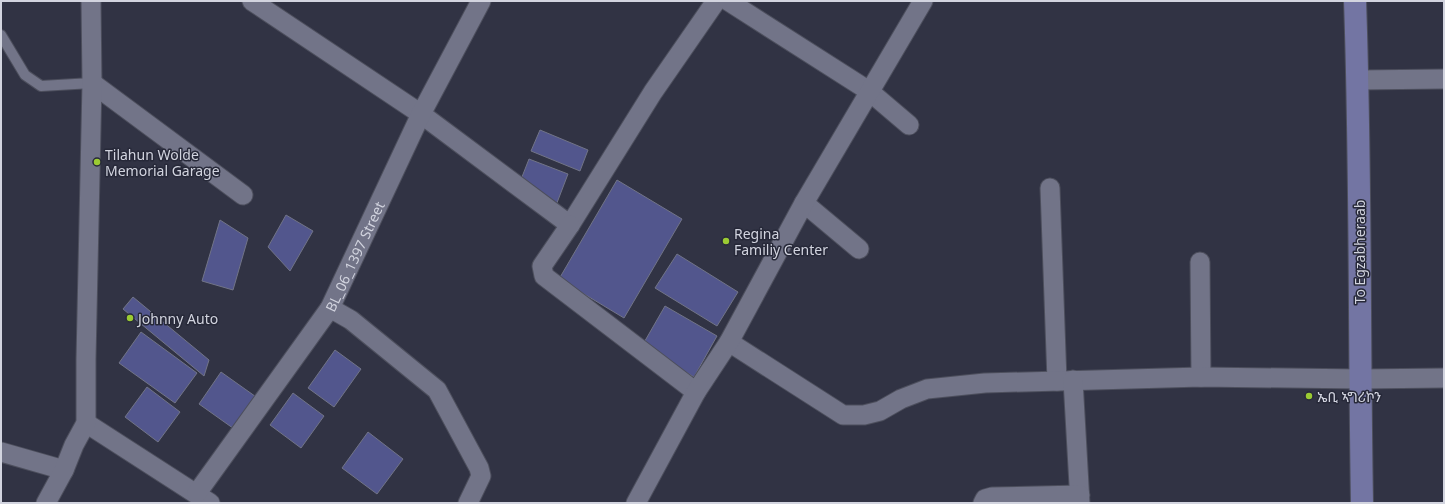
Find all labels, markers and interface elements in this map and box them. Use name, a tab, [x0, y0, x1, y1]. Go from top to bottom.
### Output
place label: Tilahun Wolde Memorial Garage	[105, 145, 220, 180]
marker: Tilahun Wolde Memorial Garage	[92, 157, 102, 167]
street label: BL_06_1397 Street	[320, 198, 388, 315]
street label: To Egzabheraab	[1350, 200, 1369, 304]
place label: Regina Familiy Center	[734, 224, 828, 259]
marker: Regina Familiy Center	[721, 236, 731, 246]
place label: Johnny Auto	[136, 309, 218, 328]
marker: Johnny Auto	[125, 313, 135, 323]
place label: ኤቢ ኣግሪኮን	[1317, 387, 1381, 406]
marker: ኤቢ ኣግሪኮን	[1304, 391, 1314, 401]

